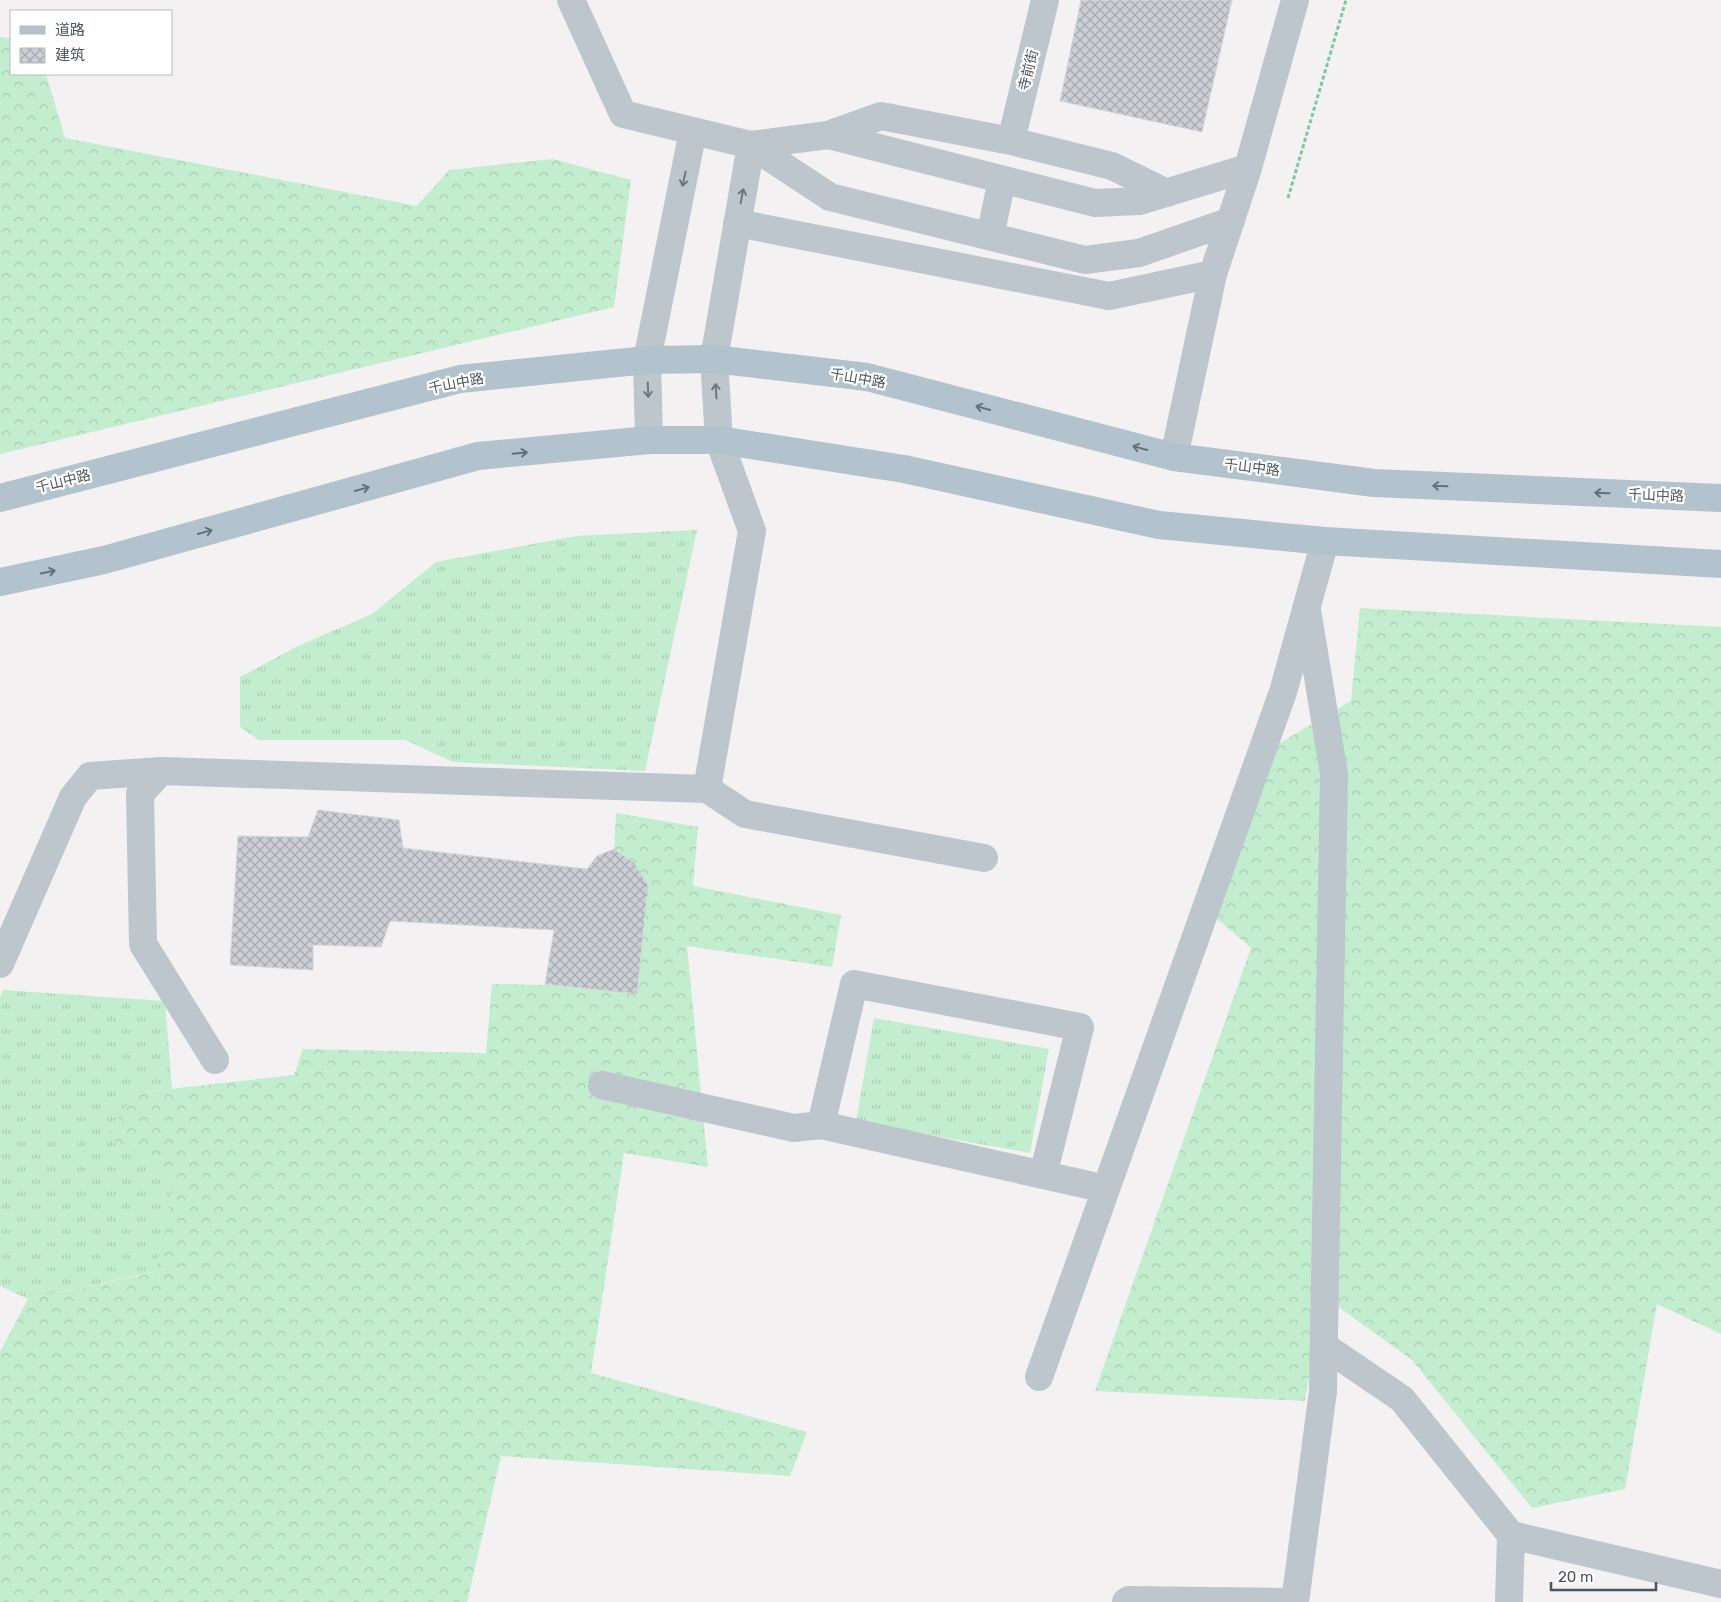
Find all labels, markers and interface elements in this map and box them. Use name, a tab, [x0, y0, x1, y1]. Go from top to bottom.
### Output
legend	[10, 10, 172, 75]
text: 道路	[55, 21, 85, 39]
text: 建筑	[55, 46, 85, 64]
street label: 寺前街	[1015, 48, 1042, 93]
one-way arrow	[678, 171, 688, 187]
one-way arrow	[737, 189, 747, 205]
street label: 千山中路	[829, 365, 887, 392]
street label: 千山中路	[427, 370, 485, 397]
one-way arrow	[643, 382, 652, 398]
one-way arrow	[712, 384, 721, 400]
one-way arrow	[976, 402, 992, 412]
one-way arrow	[1133, 443, 1149, 453]
one-way arrow	[512, 448, 528, 457]
street label: 千山中路	[1223, 456, 1281, 479]
street label: 千山中路	[34, 466, 92, 497]
one-way arrow	[1432, 481, 1448, 491]
one-way arrow	[353, 483, 369, 493]
street label: 千山中路	[1628, 486, 1684, 505]
one-way arrow	[1595, 488, 1611, 498]
one-way arrow	[197, 527, 213, 536]
one-way arrow	[39, 566, 55, 576]
scale bar	[1551, 1560, 1656, 1592]
text: 20 m	[1558, 1568, 1593, 1586]

